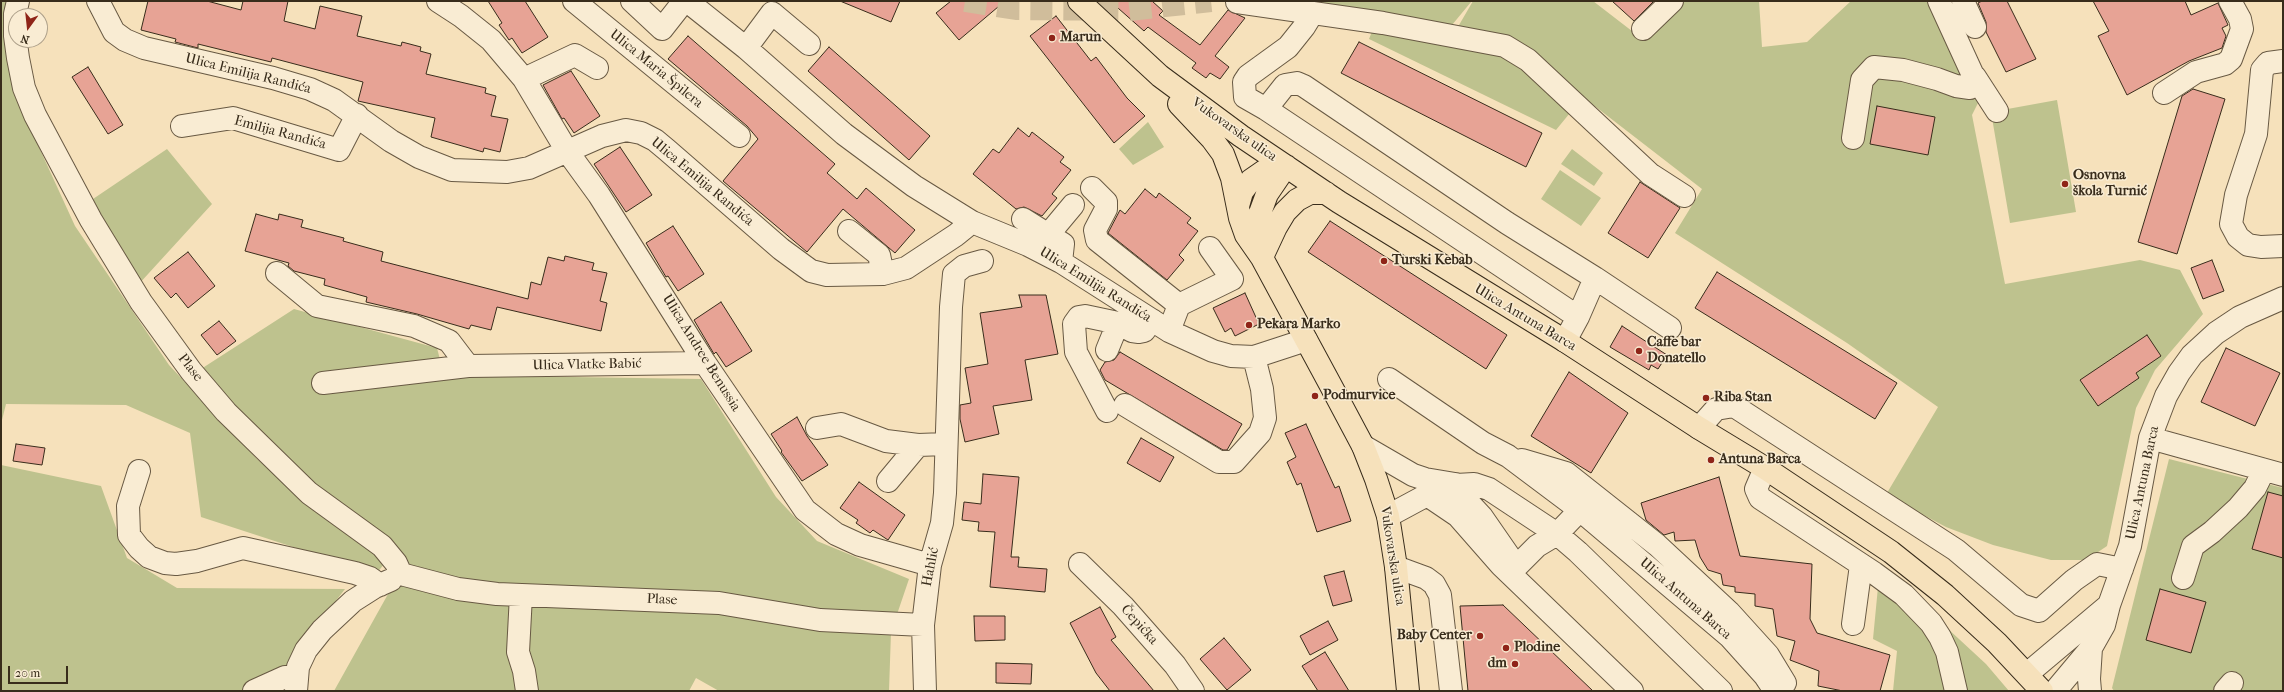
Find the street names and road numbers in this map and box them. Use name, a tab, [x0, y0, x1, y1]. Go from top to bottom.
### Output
street label: Ulica Maria Špilera	[606, 26, 706, 112]
street label: Ulica Emilija Randića	[183, 50, 313, 98]
street label: Vukovarska ulica	[1188, 94, 1280, 166]
street label: Emilija Randića	[232, 113, 328, 153]
street label: Ulica Emilija Randića	[647, 134, 757, 230]
street label: Ulica Emilija Randića	[1036, 244, 1154, 326]
street label: Ulica Antuna Barca	[1471, 281, 1579, 355]
street label: Ulica Andree Benussia	[658, 291, 744, 415]
street label: Plase	[174, 351, 206, 385]
street label: Ulica Vlatke Babić	[532, 356, 642, 374]
street label: Ulica Antuna Barca	[2123, 424, 2163, 542]
street label: Vukovarska ulica	[1376, 505, 1408, 607]
street label: Hahlić	[919, 546, 943, 588]
street label: Ulica Antuna Barca	[1636, 555, 1734, 643]
street label: Plase	[646, 591, 678, 609]
street label: Čepićka	[1117, 602, 1161, 648]

